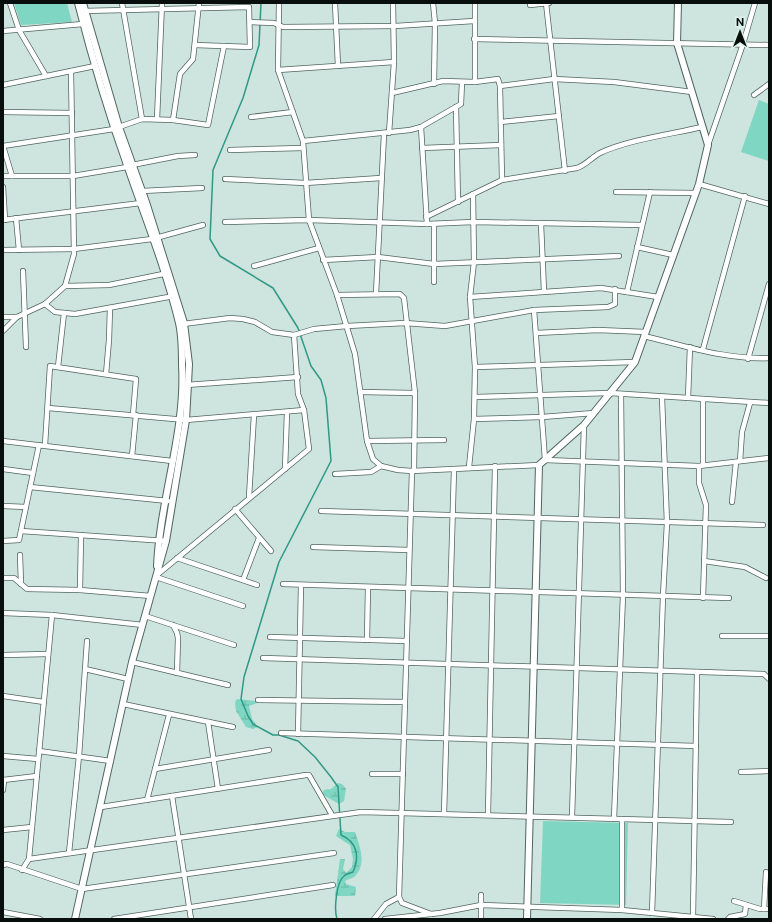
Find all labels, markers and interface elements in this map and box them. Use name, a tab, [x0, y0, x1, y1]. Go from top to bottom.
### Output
north arrow	[720, 12, 760, 52]
text: N	[736, 16, 744, 28]

